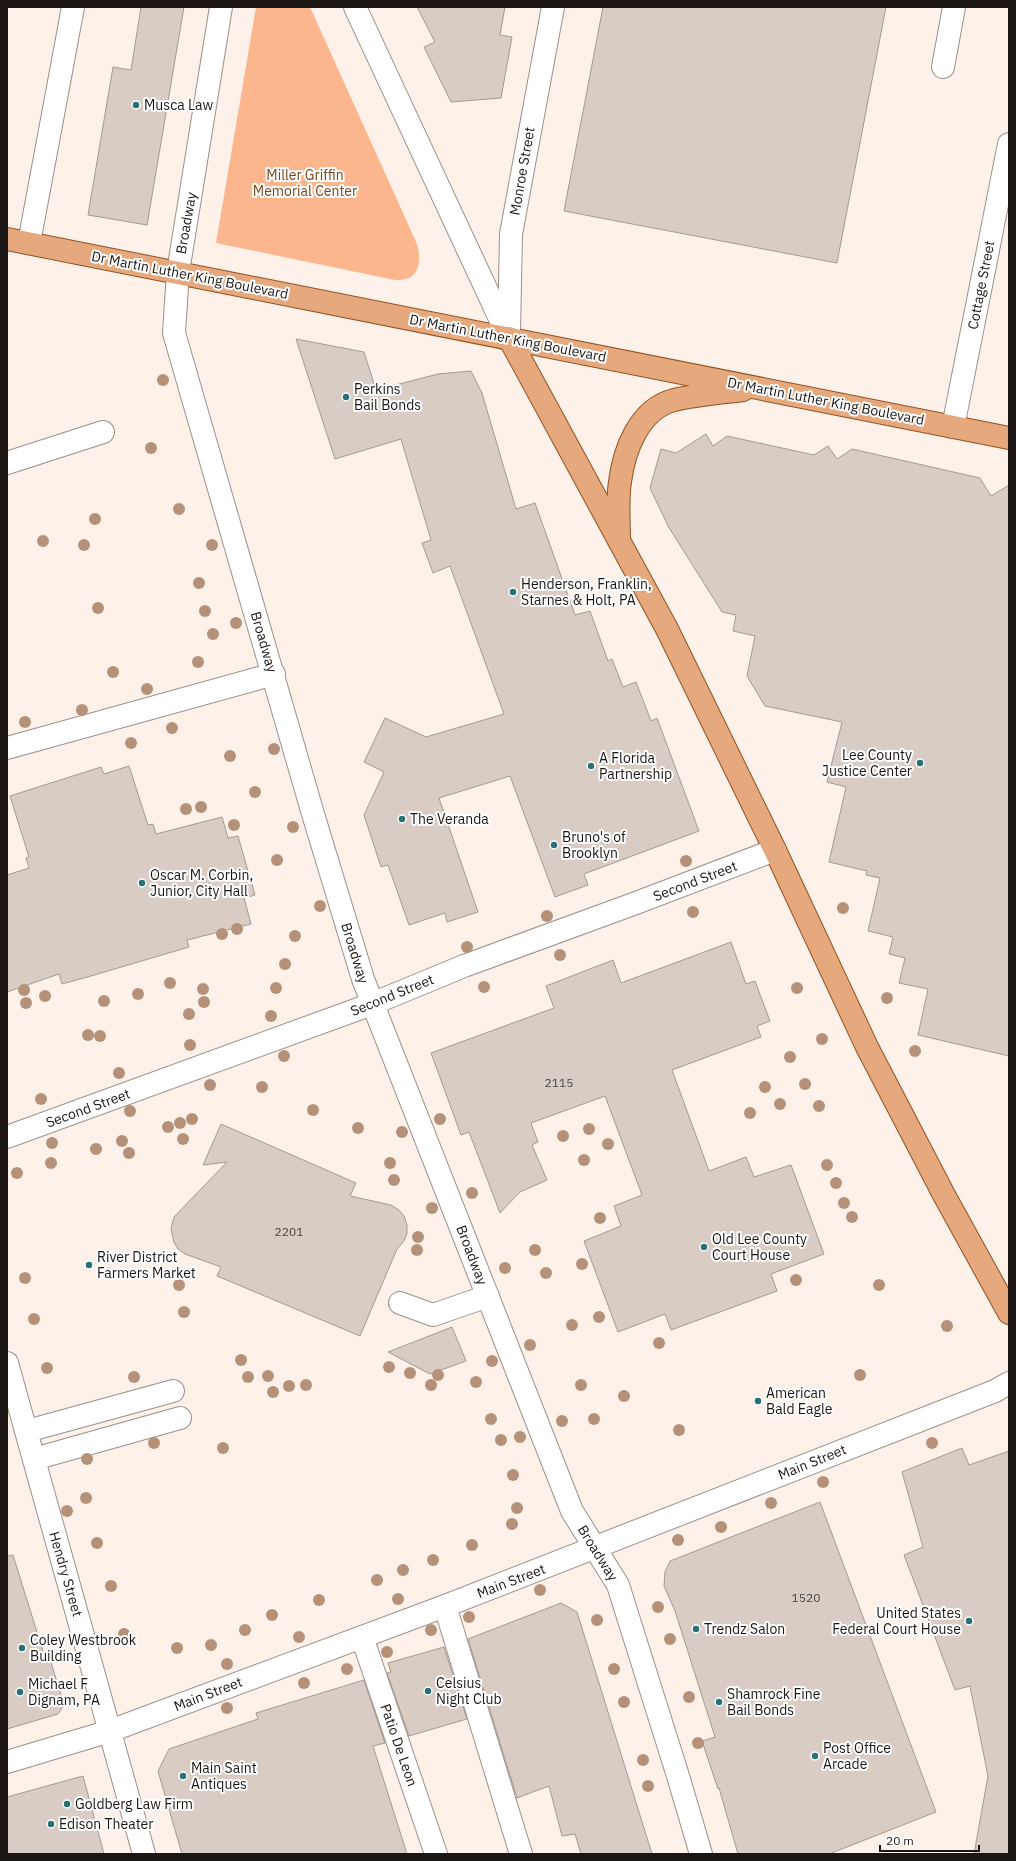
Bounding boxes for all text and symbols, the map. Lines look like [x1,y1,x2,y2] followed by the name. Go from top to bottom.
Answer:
[144,96,213,114] place label: Musca Law
[131,100,141,110] marker: Musca Law
[505,125,539,217] street label: Monroe Street
[253,166,357,200] park label: Miller Griffin Memorial Center
[172,191,200,255] street label: Broadway
[964,239,998,331] street label: Cottage Street
[90,247,290,303] street label: Dr Martin Luther King Boulevard
[408,310,608,366] street label: Dr Martin Luther King Boulevard
[726,373,926,429] street label: Dr Martin Luther King Boulevard
[354,380,421,414] place label: Perkins Bail Bonds
[341,392,351,402] marker: Perkins Bail Bonds
[521,575,652,609] place label: Henderson, Franklin, Starnes & Holt, PA
[508,587,518,597] marker: Henderson, Franklin, Starnes & Holt, PA
[247,609,281,675] street label: Broadway
[822,746,912,780] place label: Lee County Justice Center
[599,749,672,783] place label: A Florida Partnership
[915,758,925,768] marker: Lee County Justice Center
[586,761,596,771] marker: A Florida Partnership
[410,810,489,828] place label: The Veranda
[397,814,407,824] marker: The Veranda
[562,828,626,862] place label: Bruno's of Brooklyn
[549,840,559,850] marker: Bruno's of Brooklyn
[651,857,740,905] street label: Second Street
[150,866,253,900] place label: Oscar M. Corbin, Junior, City Hall
[137,878,147,888] marker: Oscar M. Corbin, Junior, City Hall
[337,920,373,986] street label: Broadway
[348,970,436,1020] street label: Second Street
[545,1075,573,1090] house number: 2115
[43,1084,133,1132] street label: Second Street
[452,1223,492,1287] street label: Broadway
[275,1224,303,1239] house number: 2201
[712,1230,807,1264] place label: Old Lee County Court House
[699,1242,709,1252] marker: Old Lee County Court House
[97,1248,196,1282] place label: River District Farmers Market
[84,1260,94,1270] marker: River District Farmers Market
[766,1384,833,1418] place label: American Bald Eagle
[753,1396,763,1406] marker: American Bald Eagle
[775,1440,849,1484] street label: Main Street
[574,1522,622,1584] street label: Broadway
[45,1529,87,1619] street label: Hendry Street
[474,1560,548,1602] street label: Main Street
[792,1590,820,1605] house number: 1520
[832,1604,961,1638] place label: United States Federal Court House
[964,1616,974,1626] marker: United States Federal Court House
[704,1620,785,1638] place label: Trendz Salon
[691,1624,701,1634] marker: Trendz Salon
[30,1631,137,1665] place label: Coley Westbrook Building
[17,1643,27,1653] marker: Coley Westbrook Building
[171,1673,245,1715] street label: Main Street
[436,1674,502,1708] place label: Celsius Night Club
[28,1675,100,1709] place label: Michael F Dignam, PA
[727,1685,821,1719] place label: Shamrock Fine Bail Bonds
[423,1686,433,1696] marker: Celsius Night Club
[15,1687,25,1697] marker: Michael F Dignam, PA
[714,1697,724,1707] marker: Shamrock Fine Bail Bonds
[376,1701,422,1789] street label: Patio De Leon
[823,1739,891,1773] place label: Post Office Arcade
[810,1751,820,1761] marker: Post Office Arcade
[191,1759,257,1793] place label: Main Saint Antiques
[178,1771,188,1781] marker: Main Saint Antiques
[75,1795,193,1813] place label: Goldberg Law Firm
[62,1799,72,1809] marker: Goldberg Law Firm
[59,1815,153,1833] place label: Edison Theater
[46,1819,56,1829] marker: Edison Theater
[880,1827,979,1853] scale bar
[886,1833,914,1848] text: 20 m

